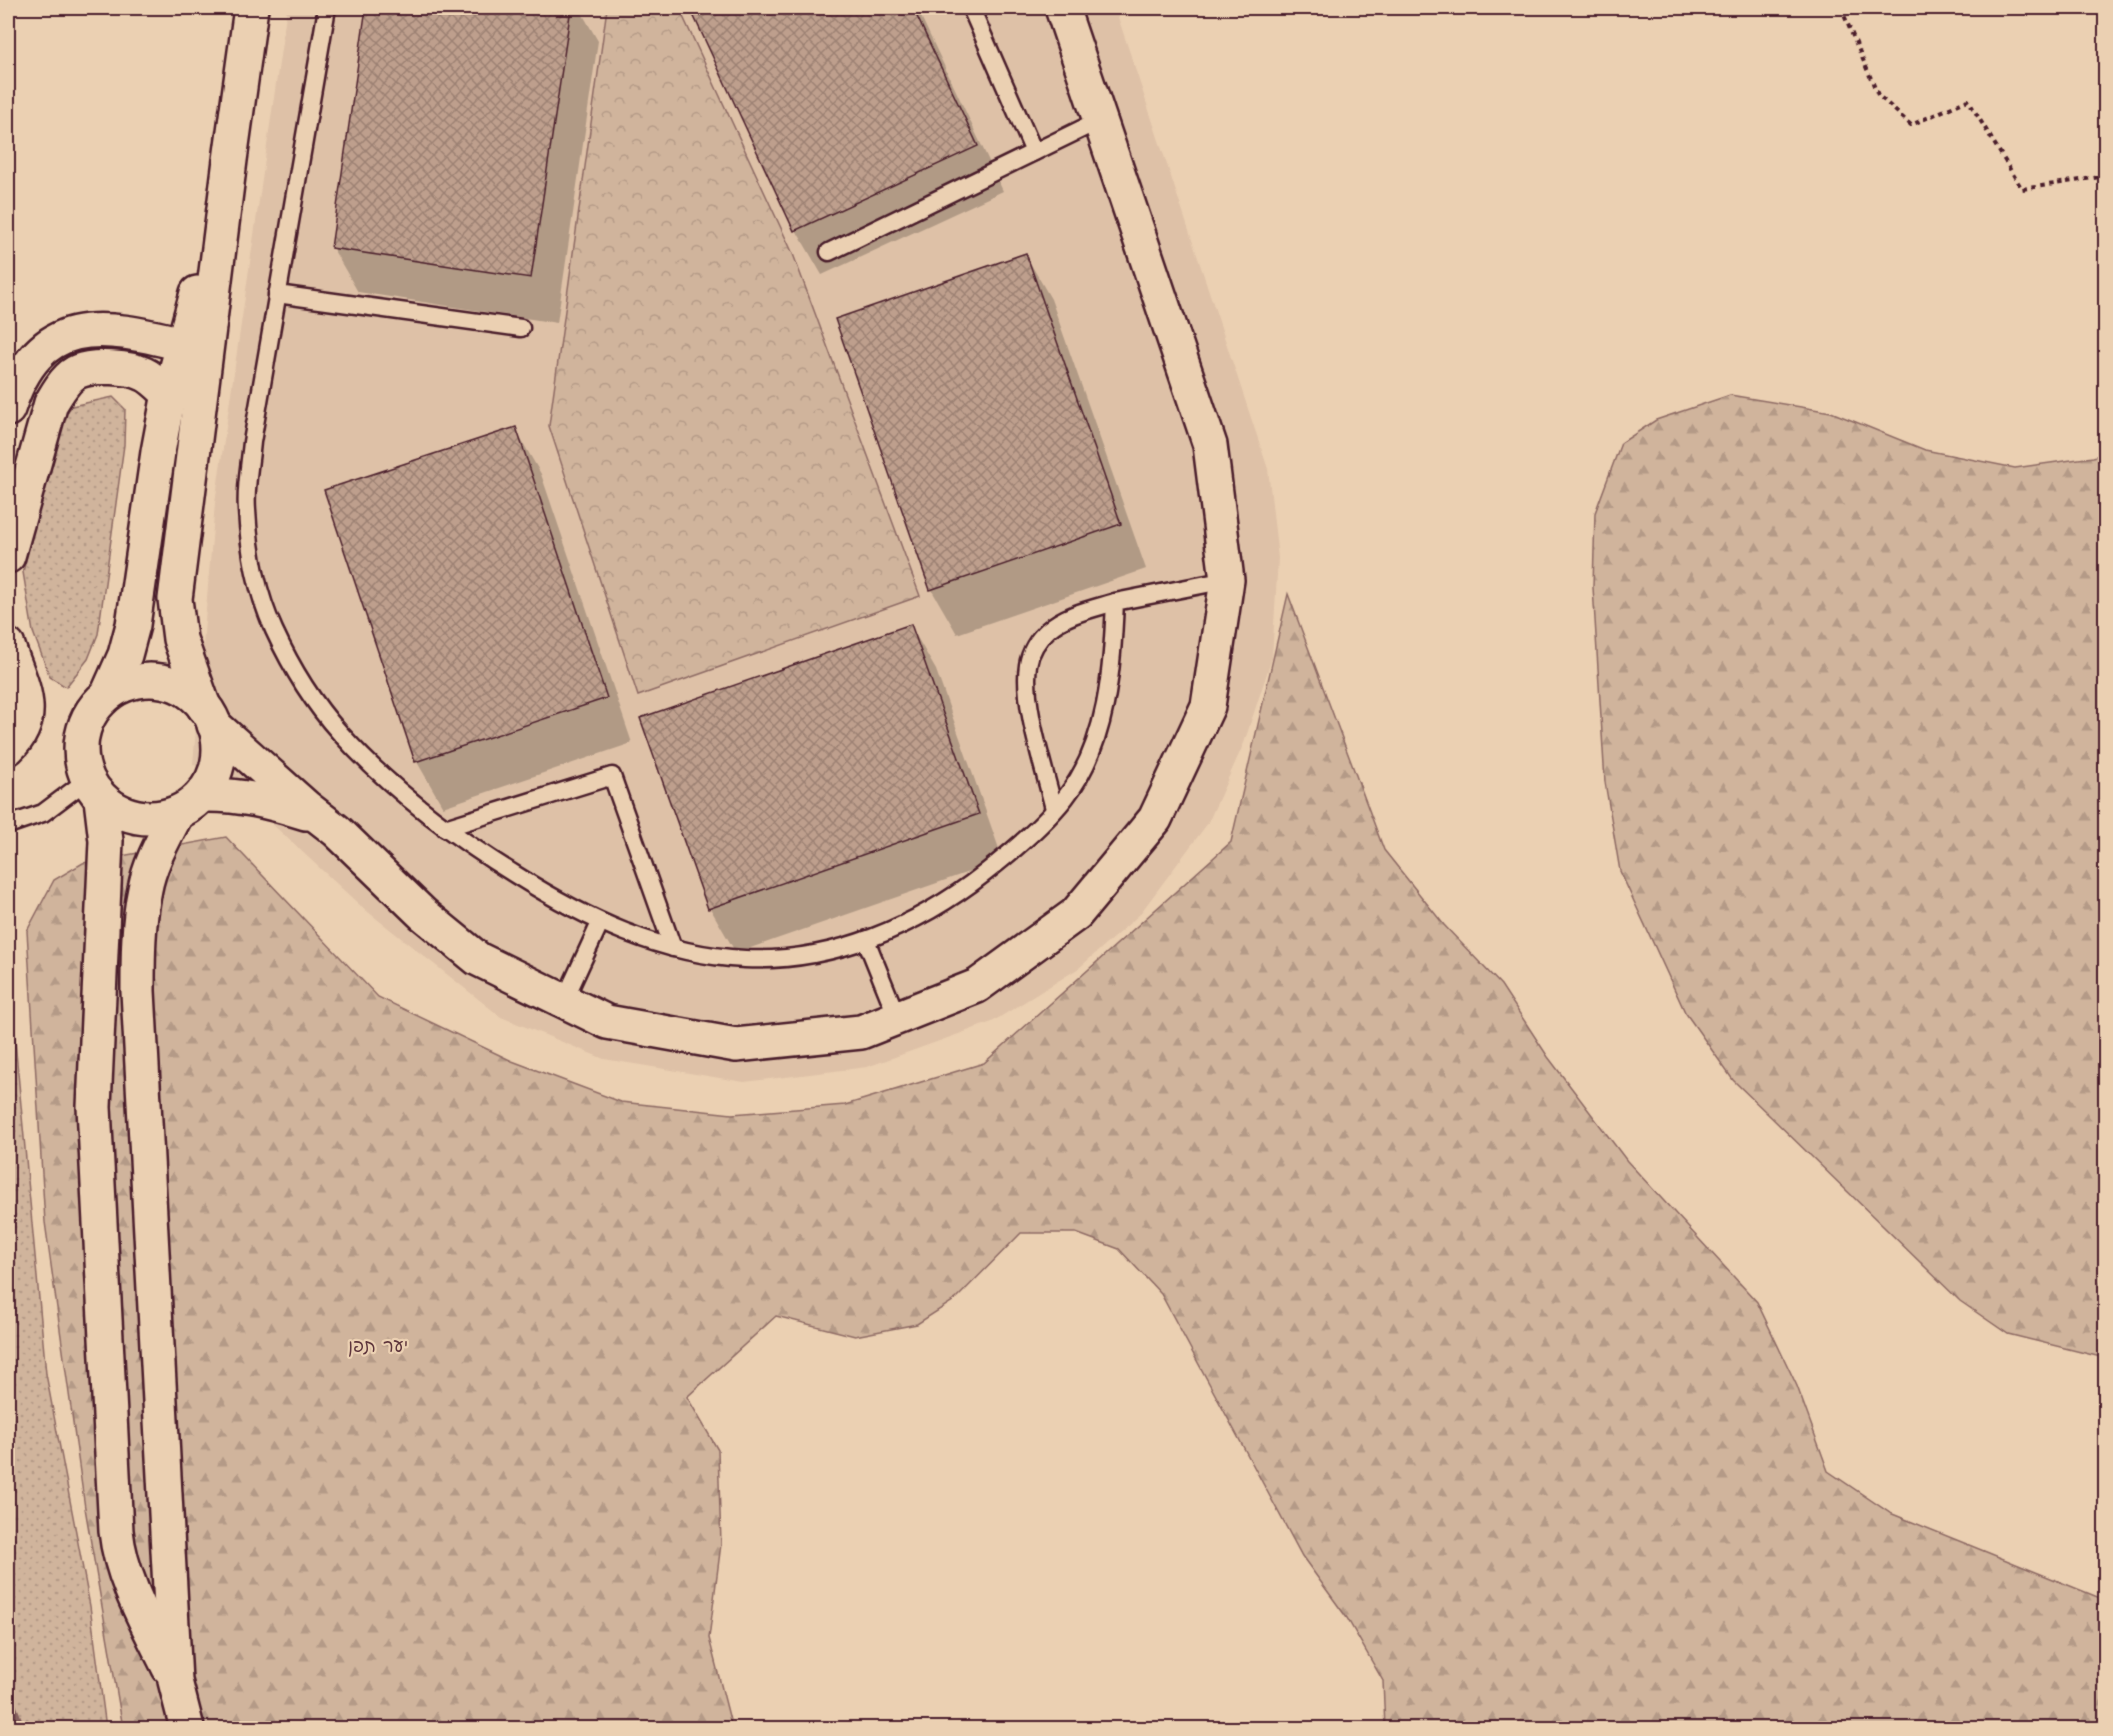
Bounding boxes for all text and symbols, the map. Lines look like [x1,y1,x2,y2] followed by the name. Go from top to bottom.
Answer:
[348,1334,408,1359] park label: יער תפן

